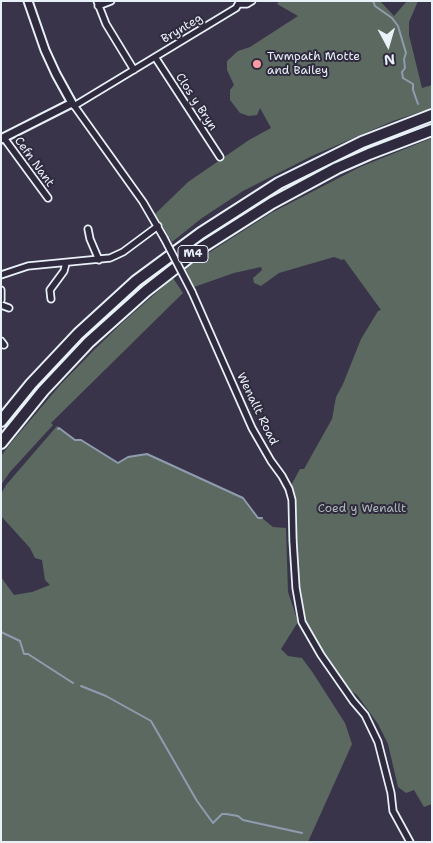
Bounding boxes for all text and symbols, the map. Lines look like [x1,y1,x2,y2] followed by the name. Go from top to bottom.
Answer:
[159,11,205,47] street label: Brynteg
[363,20,413,70] north arrow
[267,50,360,78] place label: Twmpath Motte and Bailey
[383,50,396,69] text: N
[251,58,263,70] marker: Twmpath Motte and Bailey
[172,71,220,133] street label: Clos y Bryn
[11,134,57,190] street label: Cefn Nant
[178,245,208,262] road number: M4
[233,370,281,448] street label: Wenallt Road
[318,502,406,516] park label: Coed y Wenallt

